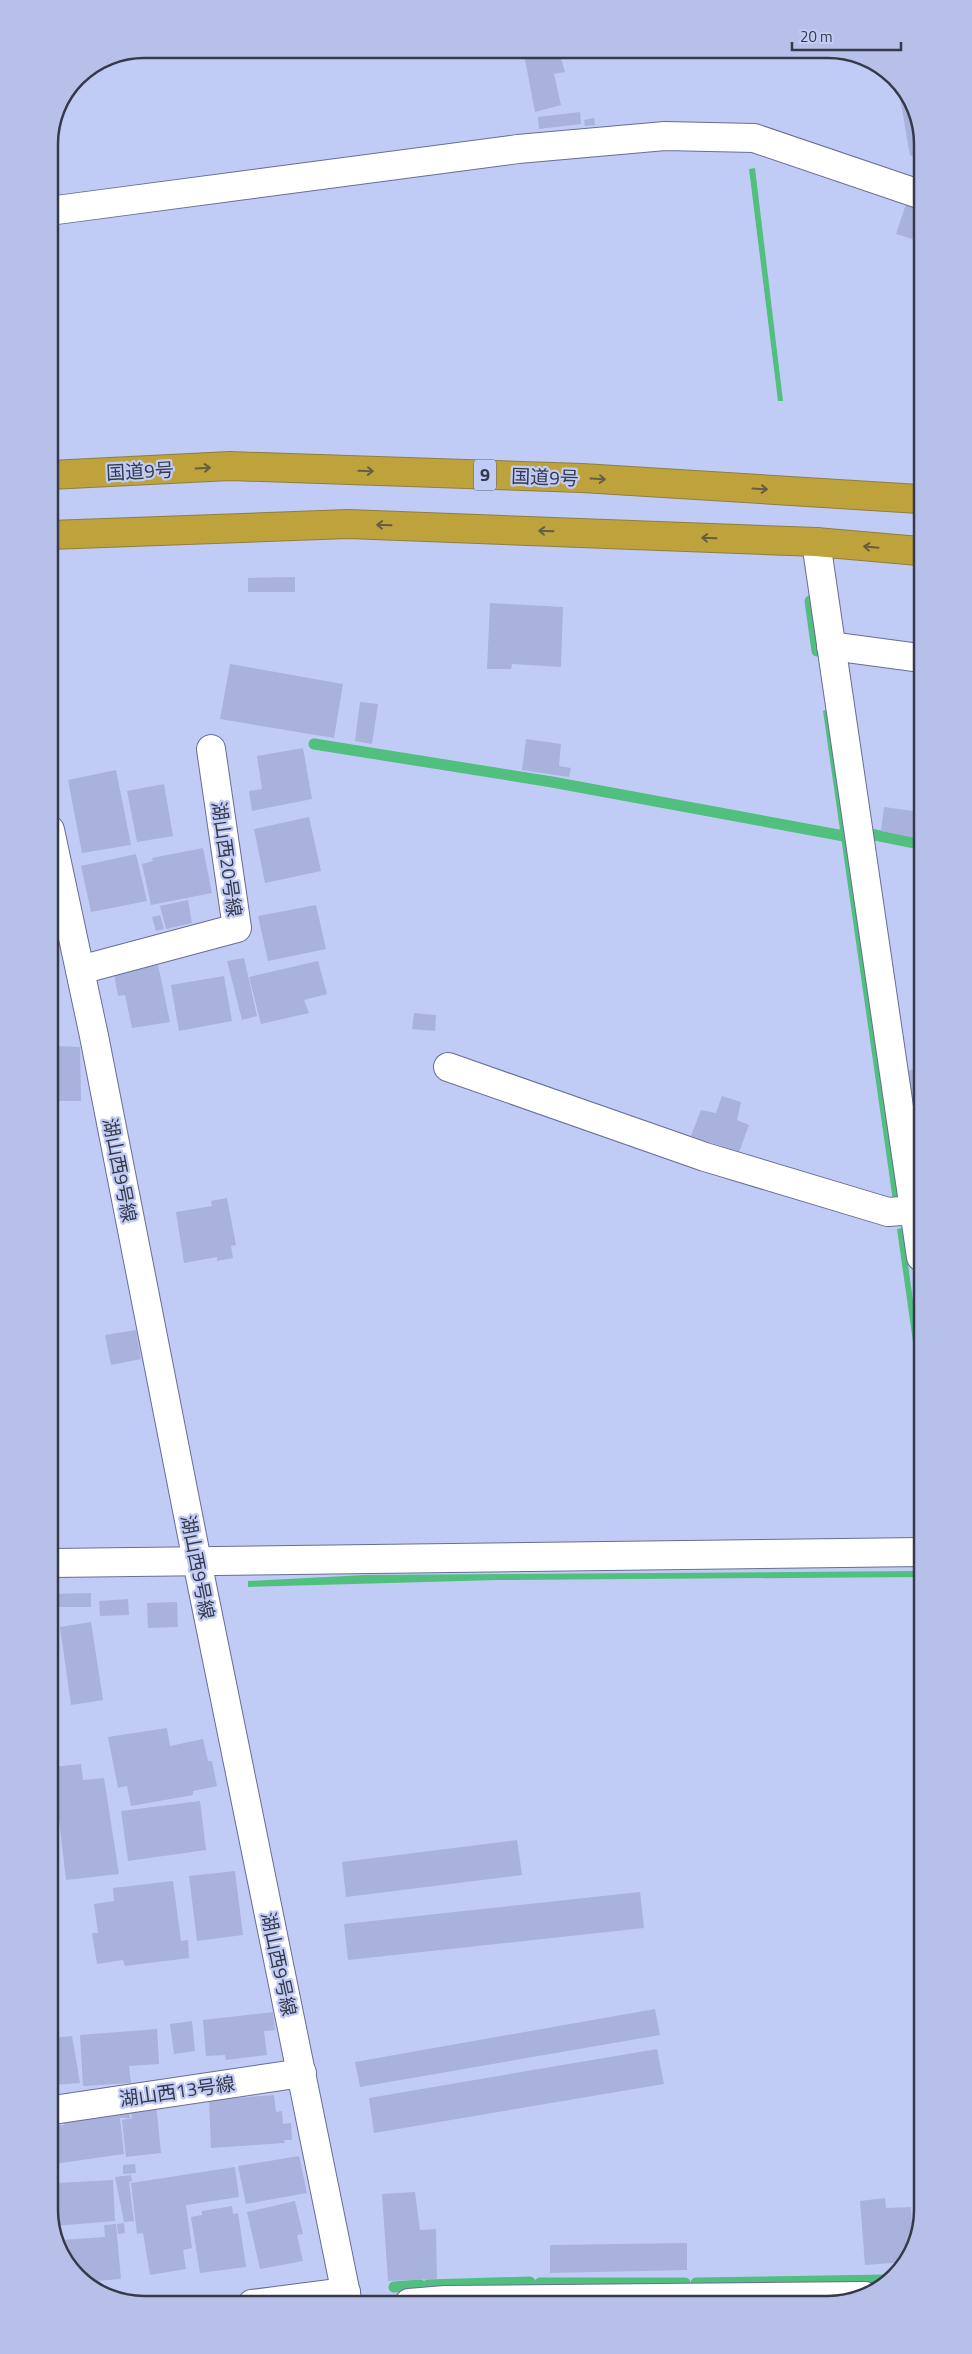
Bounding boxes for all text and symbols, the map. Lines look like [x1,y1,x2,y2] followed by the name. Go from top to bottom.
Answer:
[792,20,901,52] scale bar
[800,25,833,48] text: 20 m
[105,454,175,487] street label: 国道9号
[474,460,496,490] road number: 9
[511,461,579,492] street label: 国道9号
[195,463,211,472] one-way arrow
[357,466,373,476] one-way arrow
[590,475,606,484] one-way arrow
[752,485,768,494] one-way arrow
[376,521,392,530] one-way arrow
[538,527,554,536] one-way arrow
[701,533,717,542] one-way arrow
[863,542,879,552] one-way arrow
[205,799,250,919] street label: 湖山西20号線
[96,1115,145,1225] street label: 湖山西9号線
[174,1512,223,1622] street label: 湖山西9号線
[254,1909,305,2019] street label: 湖山西9号線
[117,2068,237,2113] street label: 湖山西13号線

